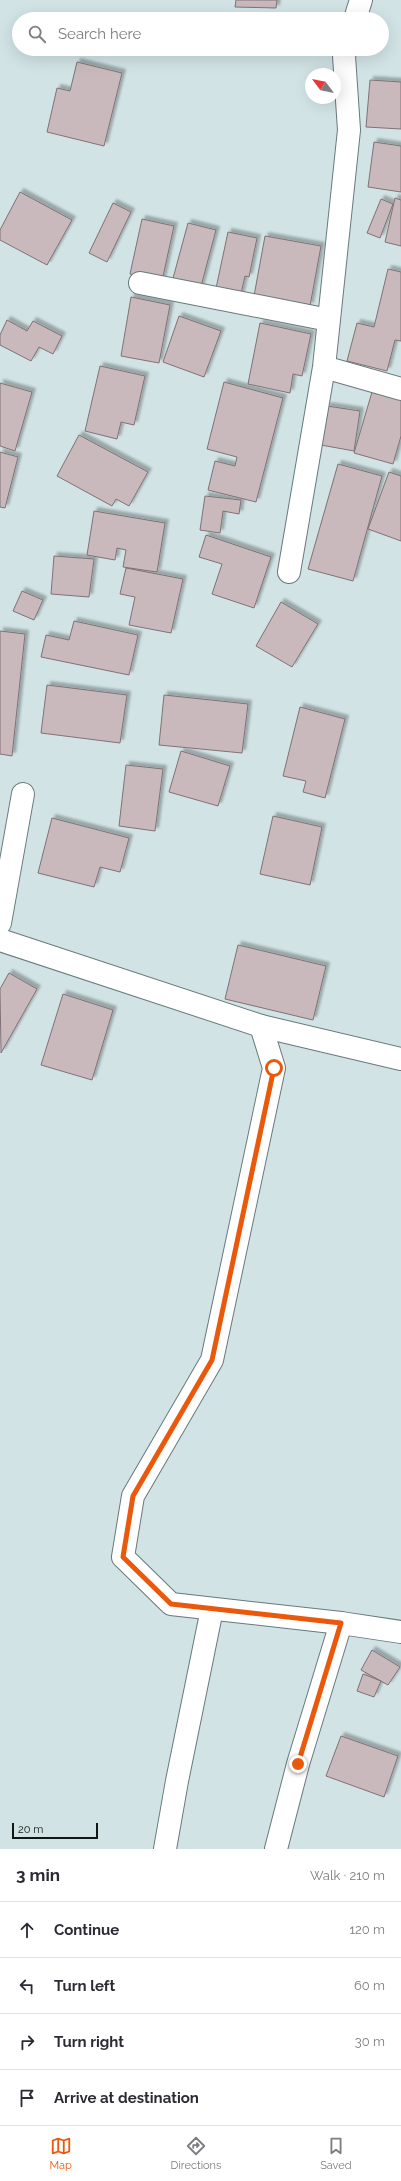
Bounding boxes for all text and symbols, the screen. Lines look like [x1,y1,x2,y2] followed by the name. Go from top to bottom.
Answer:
[12,12,389,56] search box
[26,23,48,45] icon: search
[58,25,141,43] text: Search here
[305,68,341,104] north arrow
[265,1059,283,1077] route start
[289,1755,307,1773] route end
[12,1821,98,1840] scale bar
[18,1823,43,1836] text: 20 m
[16,1865,60,1885] text: 3 min
[310,1868,385,1883] text: Walk · 210 m
[16,1919,38,1941] icon: ahead
[54,1921,119,1939] text: Continue
[349,1922,385,1937] text: 120 m
[16,1975,38,1997] icon: left
[54,1977,115,1995] text: Turn left
[354,1978,385,1993] text: 60 m
[16,2031,38,2053] icon: right
[54,2033,124,2051] text: Turn right
[355,2034,385,2049] text: 30 m
[16,2087,38,2109] icon: arrive
[54,2089,199,2107] text: Arrive at destination
[49,2135,72,2172] tab: Map
[171,2135,221,2172] tab: Directions
[320,2135,352,2172] tab: Saved

